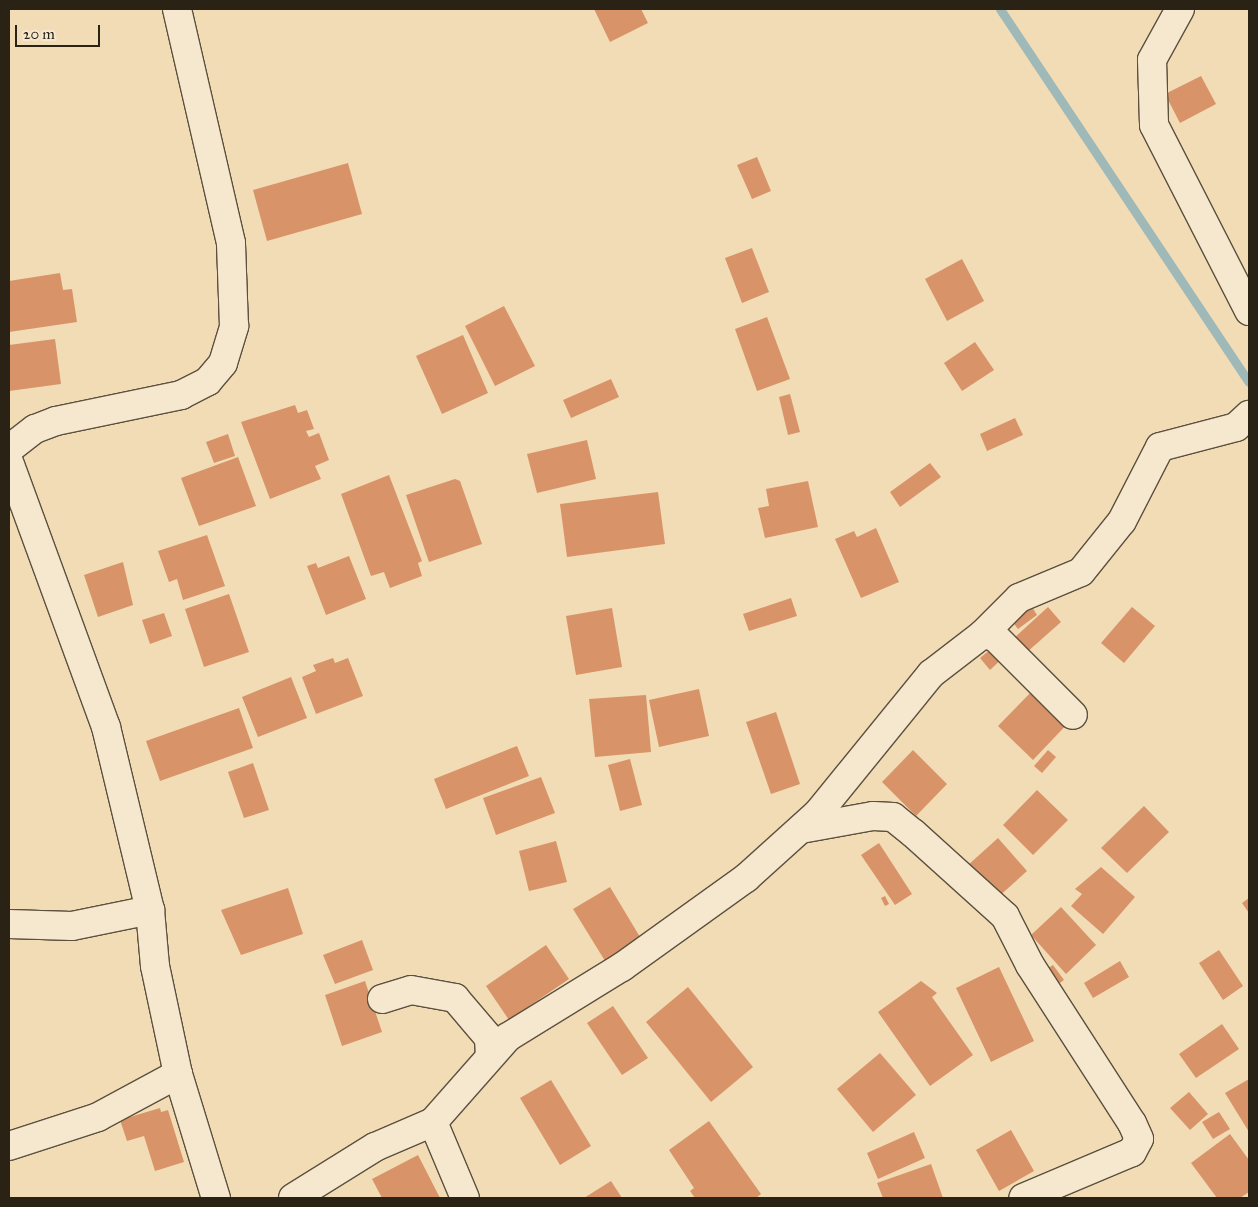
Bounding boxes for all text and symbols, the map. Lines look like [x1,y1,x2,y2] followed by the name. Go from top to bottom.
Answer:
[18,15,102,47] scale bar
[23,25,55,43] text: 20 m

